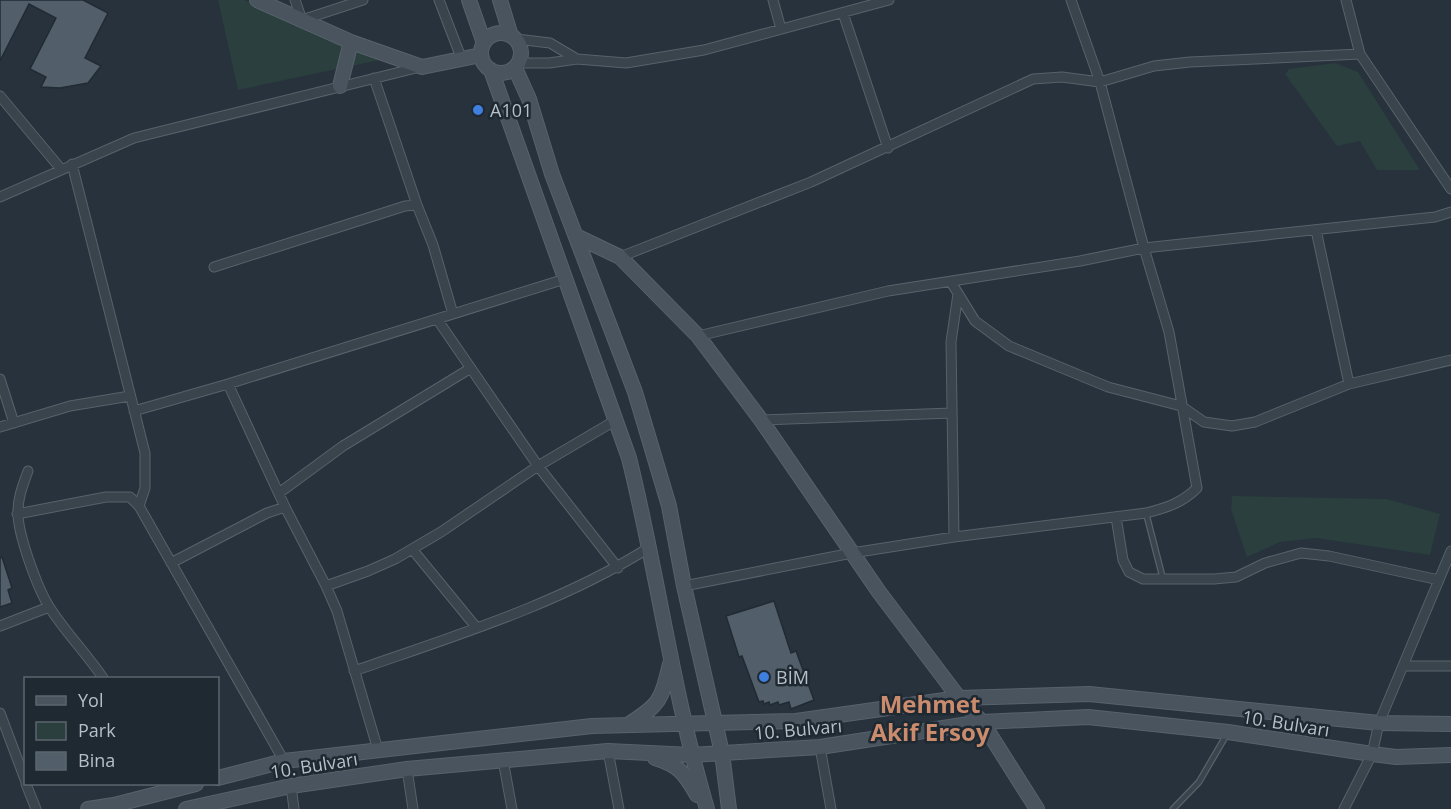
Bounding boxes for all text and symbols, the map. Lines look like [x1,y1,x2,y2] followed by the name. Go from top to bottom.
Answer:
[490,98,532,122] place label: A101
[471,103,485,117] marker: A101
[776,665,809,689] place label: BİM
[757,670,771,684] marker: BİM
[24,677,219,785] legend
[870,687,990,748] district label: Mehmet Akif Ersoy
[78,688,103,712] text: Yol
[1241,704,1331,742] street label: 10. Bulvarı
[753,713,843,745] street label: 10. Bulvarı
[78,718,116,742] text: Park
[269,746,359,784] street label: 10. Bulvarı
[78,748,115,772] text: Bina

